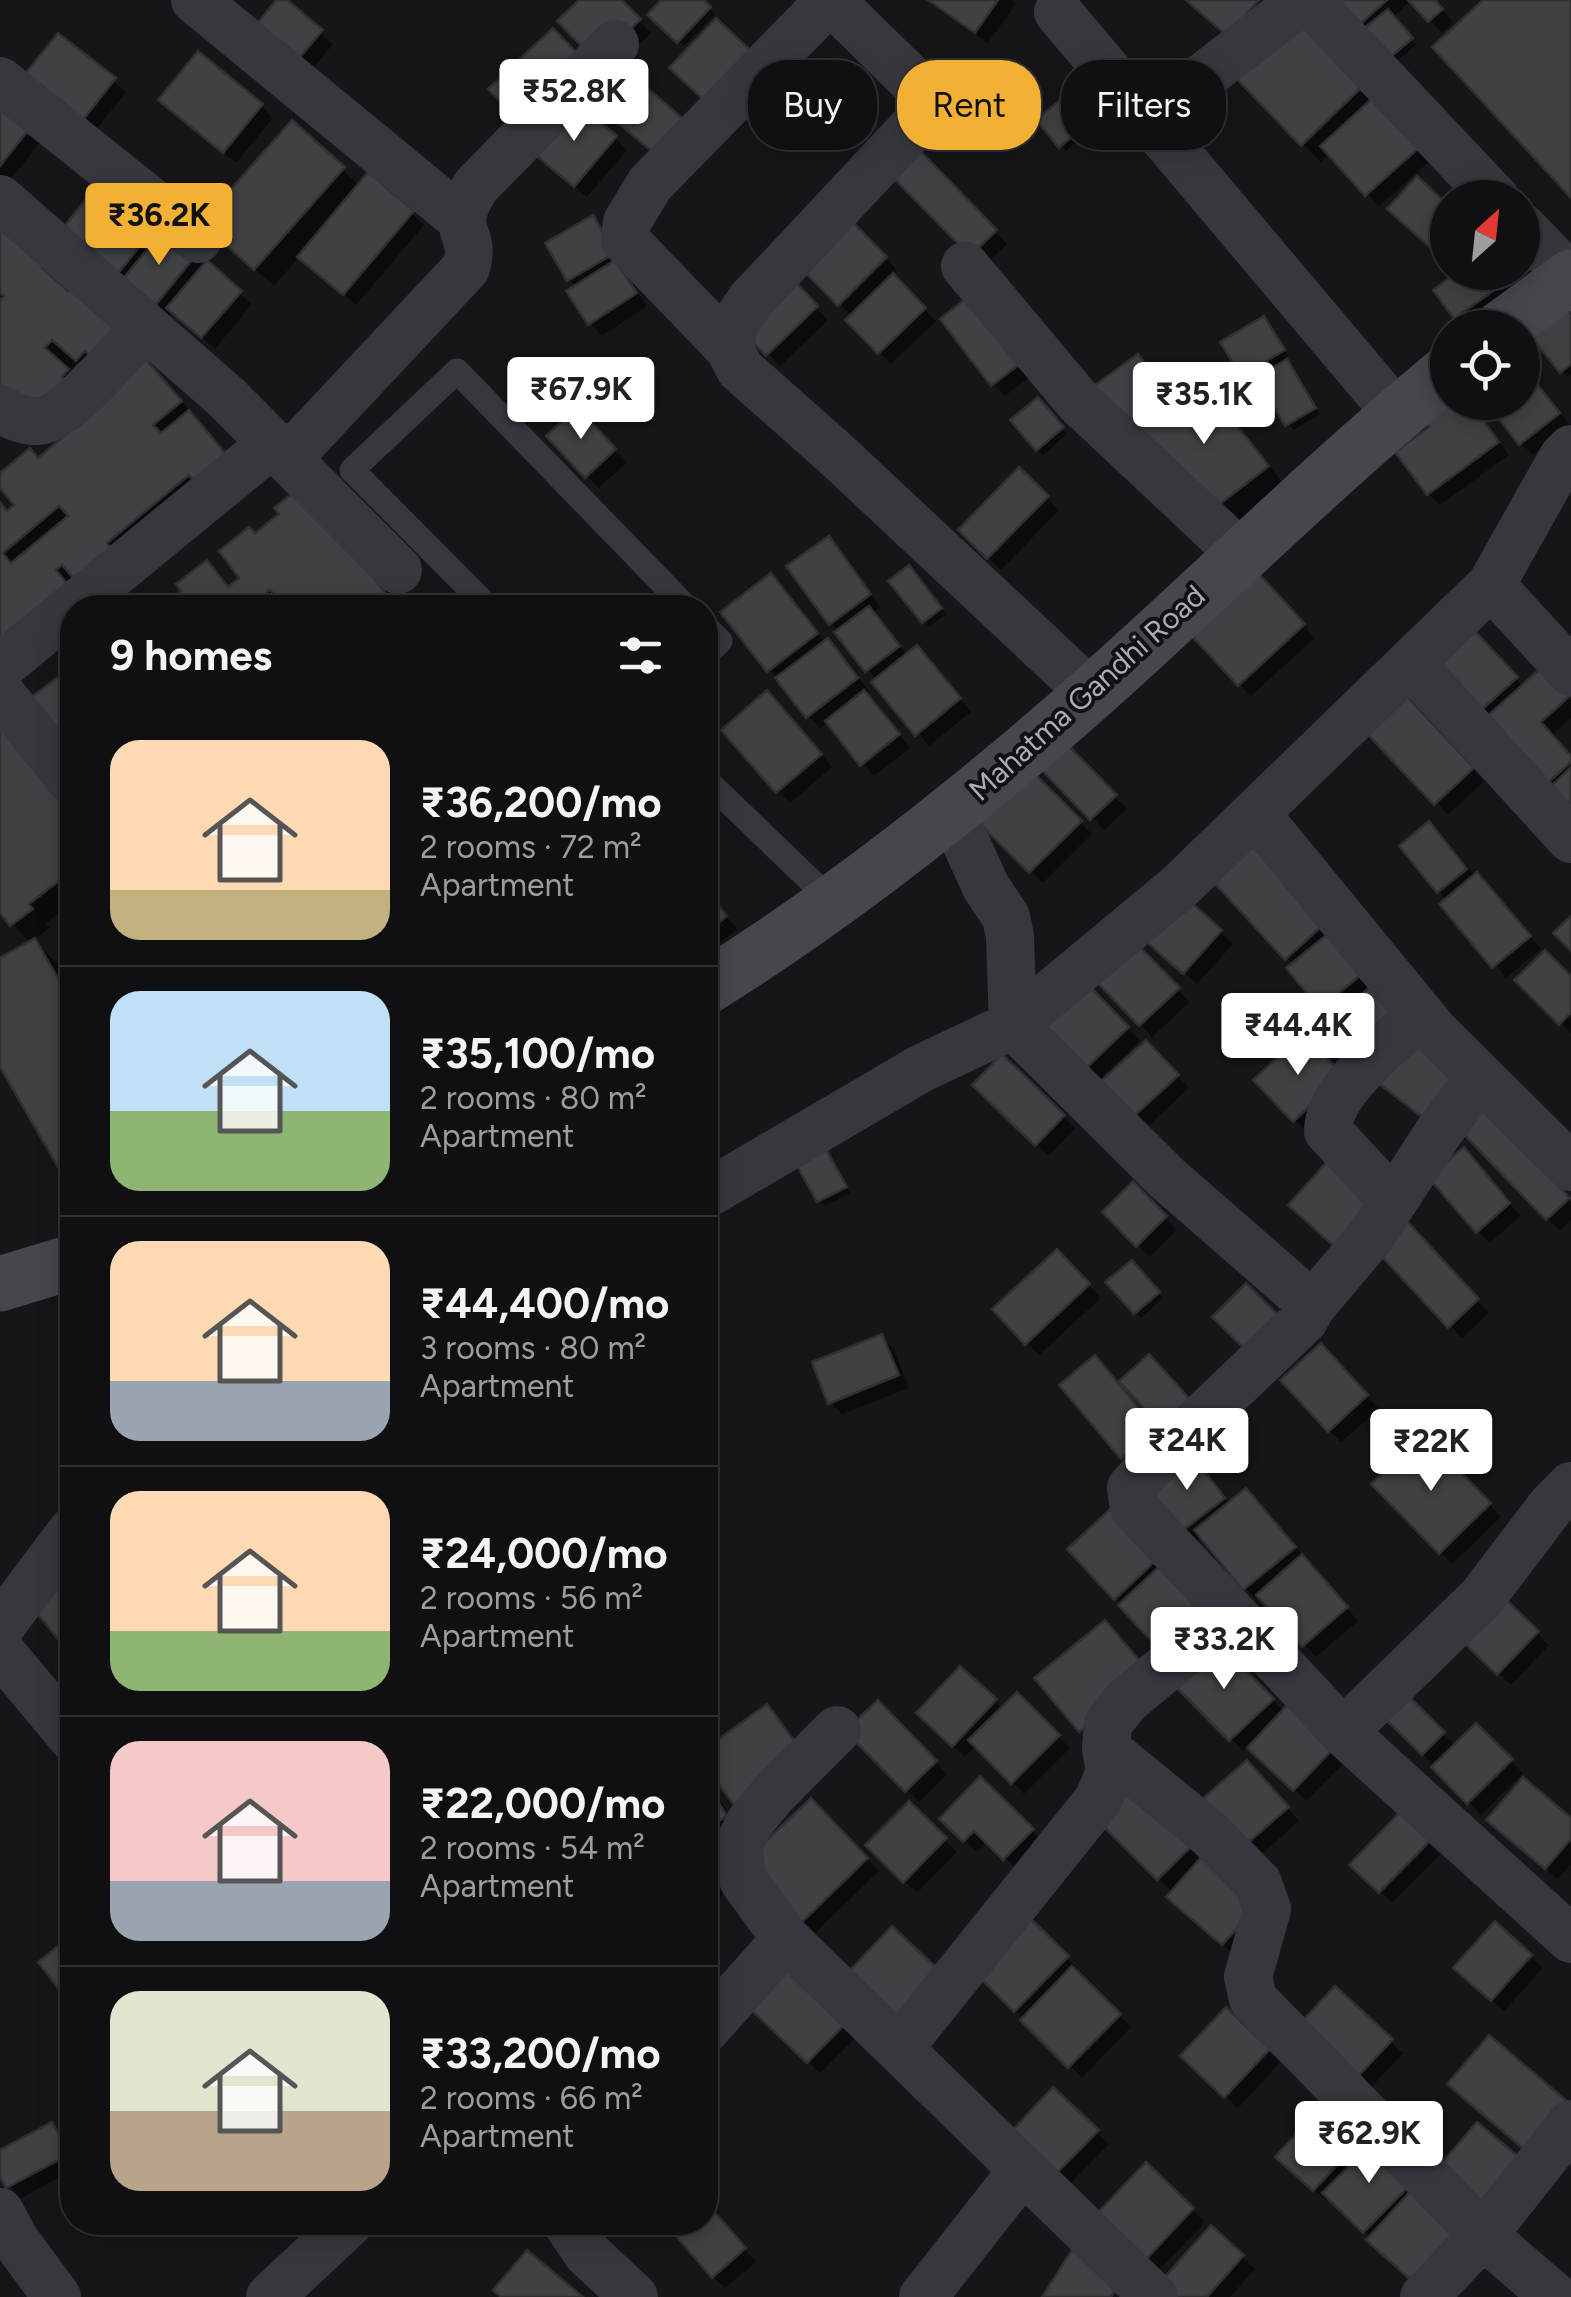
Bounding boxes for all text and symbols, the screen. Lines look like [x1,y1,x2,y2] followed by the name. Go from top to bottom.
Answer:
[493,59,655,144] pin: ₹52.8K
[748,60,877,150] chip: Buy
[897,60,1041,150] chip: Rent
[1061,60,1226,150] chip: Filters
[521,72,627,110] text: ₹52.8K
[1430,180,1540,290] north arrow
[1430,180,1540,420] map controls
[78,183,240,268] pin: ₹36.2K
[107,196,211,234] text: ₹36.2K
[1430,310,1540,420] button: locate
[500,357,662,442] pin: ₹67.9K
[1123,362,1285,447] pin: ₹35.1K
[529,370,633,408] text: ₹67.9K
[1155,375,1253,413] text: ₹35.1K
[961,577,1212,808] street label: Mahatma Gandhi Road
[613,628,668,683] icon: filters
[110,630,272,681] text: 9 homes
[420,777,662,828] text: ₹36,200/mo
[190,780,310,900] icon: home
[420,828,642,866] text: 2 rooms · 72 m²
[420,866,574,904] text: Apartment
[1217,993,1379,1078] pin: ₹44.4K
[1243,1006,1353,1044] text: ₹44.4K
[420,1028,655,1079] text: ₹35,100/mo
[190,1031,310,1151] icon: home
[420,1079,647,1117] text: 2 rooms · 80 m²
[420,1117,574,1155] text: Apartment
[420,1278,669,1329] text: ₹44,400/mo
[190,1281,310,1401] icon: home
[420,1329,646,1367] text: 3 rooms · 80 m²
[420,1367,574,1405] text: Apartment
[1128,1408,1246,1493] pin: ₹24K
[1372,1409,1490,1494] pin: ₹22K
[1147,1421,1227,1459] text: ₹24K
[1392,1422,1470,1460] text: ₹22K
[420,1528,668,1579] text: ₹24,000/mo
[190,1531,310,1651] icon: home
[420,1579,643,1617] text: 2 rooms · 56 m²
[1143,1607,1305,1692] pin: ₹33.2K
[420,1617,574,1655] text: Apartment
[1173,1620,1275,1658] text: ₹33.2K
[420,1778,665,1829] text: ₹22,000/mo
[190,1781,310,1901] icon: home
[420,1829,645,1867] text: 2 rooms · 54 m²
[420,1867,574,1905] text: Apartment
[420,2028,661,2079] text: ₹33,200/mo
[190,2031,310,2151] icon: home
[420,2079,643,2117] text: 2 rooms · 66 m²
[1288,2101,1450,2186] pin: ₹62.9K
[1317,2114,1421,2152] text: ₹62.9K
[420,2117,574,2155] text: Apartment

